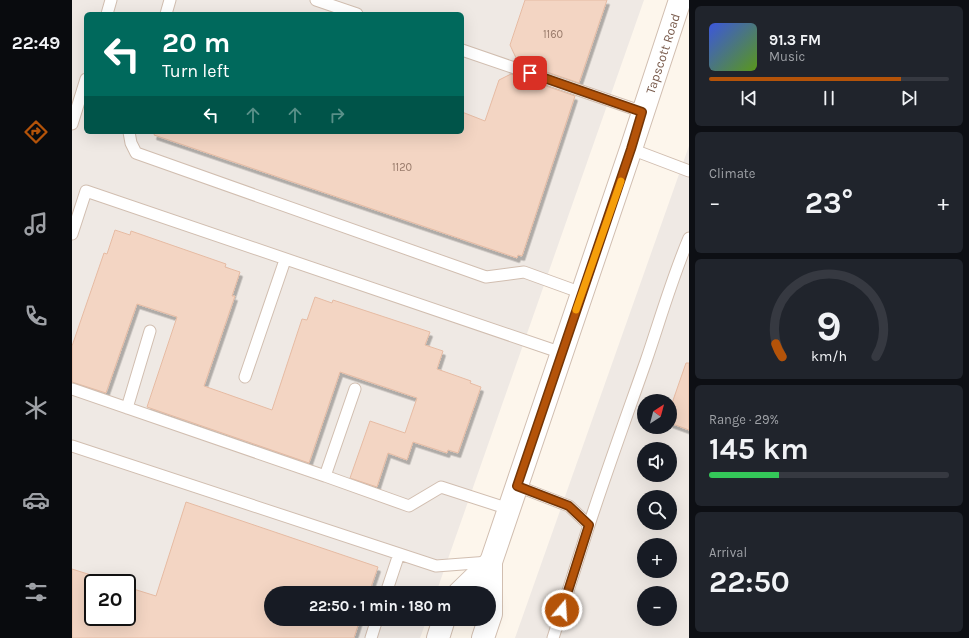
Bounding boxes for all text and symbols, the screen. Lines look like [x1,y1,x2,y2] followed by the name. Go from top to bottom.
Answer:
[642,11,683,96] street label: Tapscott Road
[162,26,230,59] text: 20 m
[96,28,148,80] icon: left
[543,28,563,41] house number: 1160
[769,31,821,49] text: 91.3 FM
[12,32,60,54] text: 22:49
[769,49,805,64] text: Music
[513,56,547,90] pin
[162,60,230,82] text: Turn left
[519,62,541,84] icon: arrive
[738,87,760,109] icon: previous
[818,87,840,109] icon: pause
[898,87,920,109] icon: next
[200,104,222,126] icon: left
[242,104,264,126] icon: ahead
[284,104,306,126] icon: ahead
[326,104,348,126] icon: right
[22,118,50,146] icon: directions
[392,161,412,174] house number: 1120
[709,166,755,181] text: Climate
[805,185,853,221] text: 23°
[709,190,721,216] text: −
[937,190,949,216] text: +
[22,210,50,238] icon: music
[22,302,50,330] icon: phone
[816,302,842,350] text: 9
[811,348,847,365] text: km/h
[22,394,50,422] icon: climate
[637,394,677,434] north arrow
[637,394,677,626] map controls
[709,412,779,427] text: Range · 29%
[709,431,809,467] text: 145 km
[637,442,677,482] button: sound
[22,486,50,514] icon: car
[637,490,677,530] button: search
[637,538,677,578] button: +
[709,545,747,560] text: Arrival
[709,564,790,600] text: 22:50
[84,574,136,626] speed limit sign: 20
[22,578,50,606] icon: filters
[637,586,677,626] button: −
[541,589,583,631] position arrow
[309,597,451,615] text: 22:50 · 1 min · 180 m

